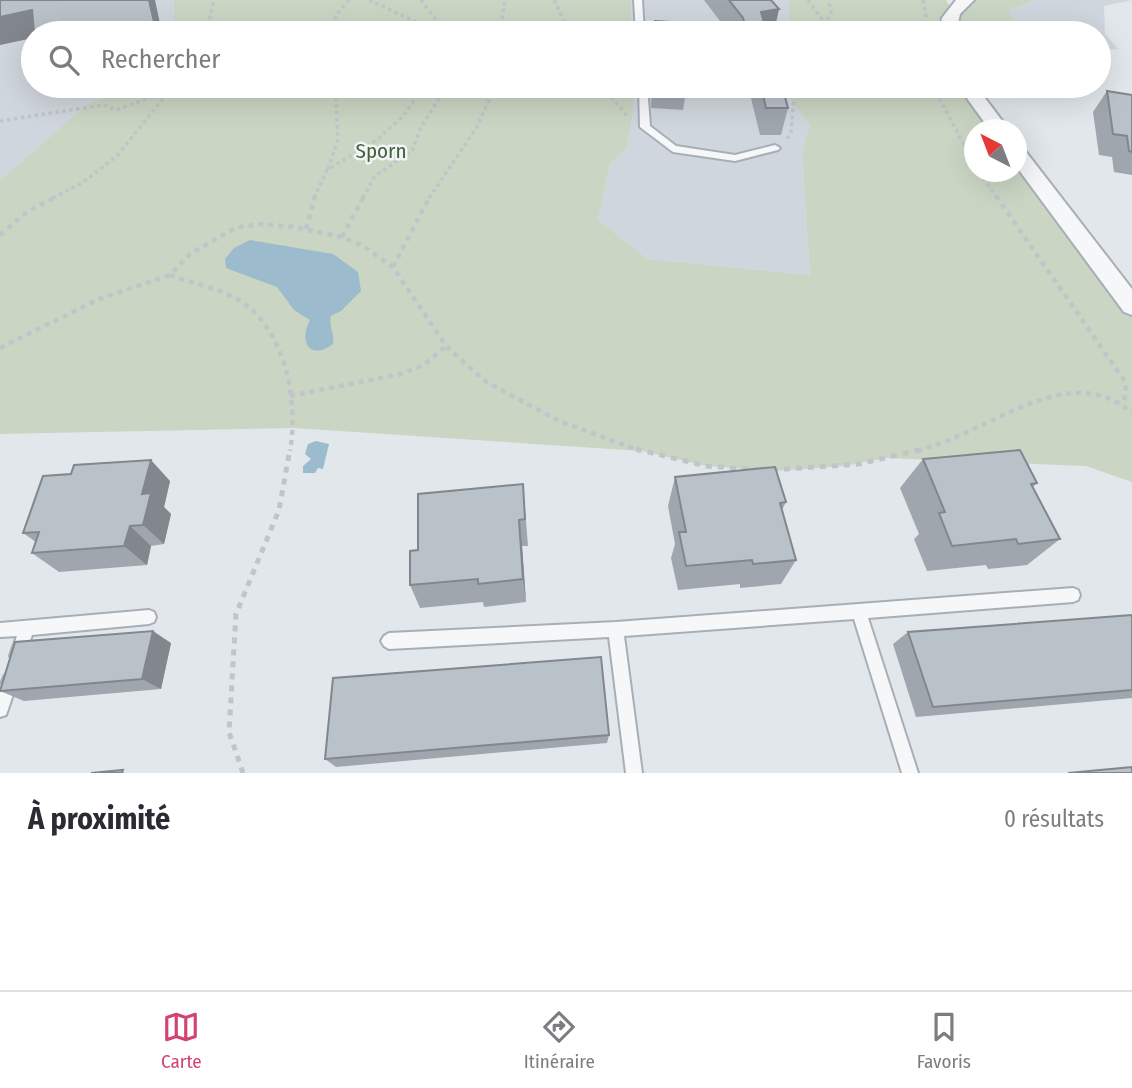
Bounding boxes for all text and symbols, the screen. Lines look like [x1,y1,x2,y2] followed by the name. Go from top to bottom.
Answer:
[21,21,1111,98] search box
[45,41,83,79] icon: search
[101,44,220,75] text: Rechercher
[964,119,1027,182] north arrow
[355,138,407,164] park label: Sporn
[28,801,170,837] text: À proximité
[1004,805,1104,833] text: 0 résultats
[161,1008,202,1073] tab: Carte
[524,1008,595,1073] tab: Itinéraire
[917,1008,971,1073] tab: Favoris

